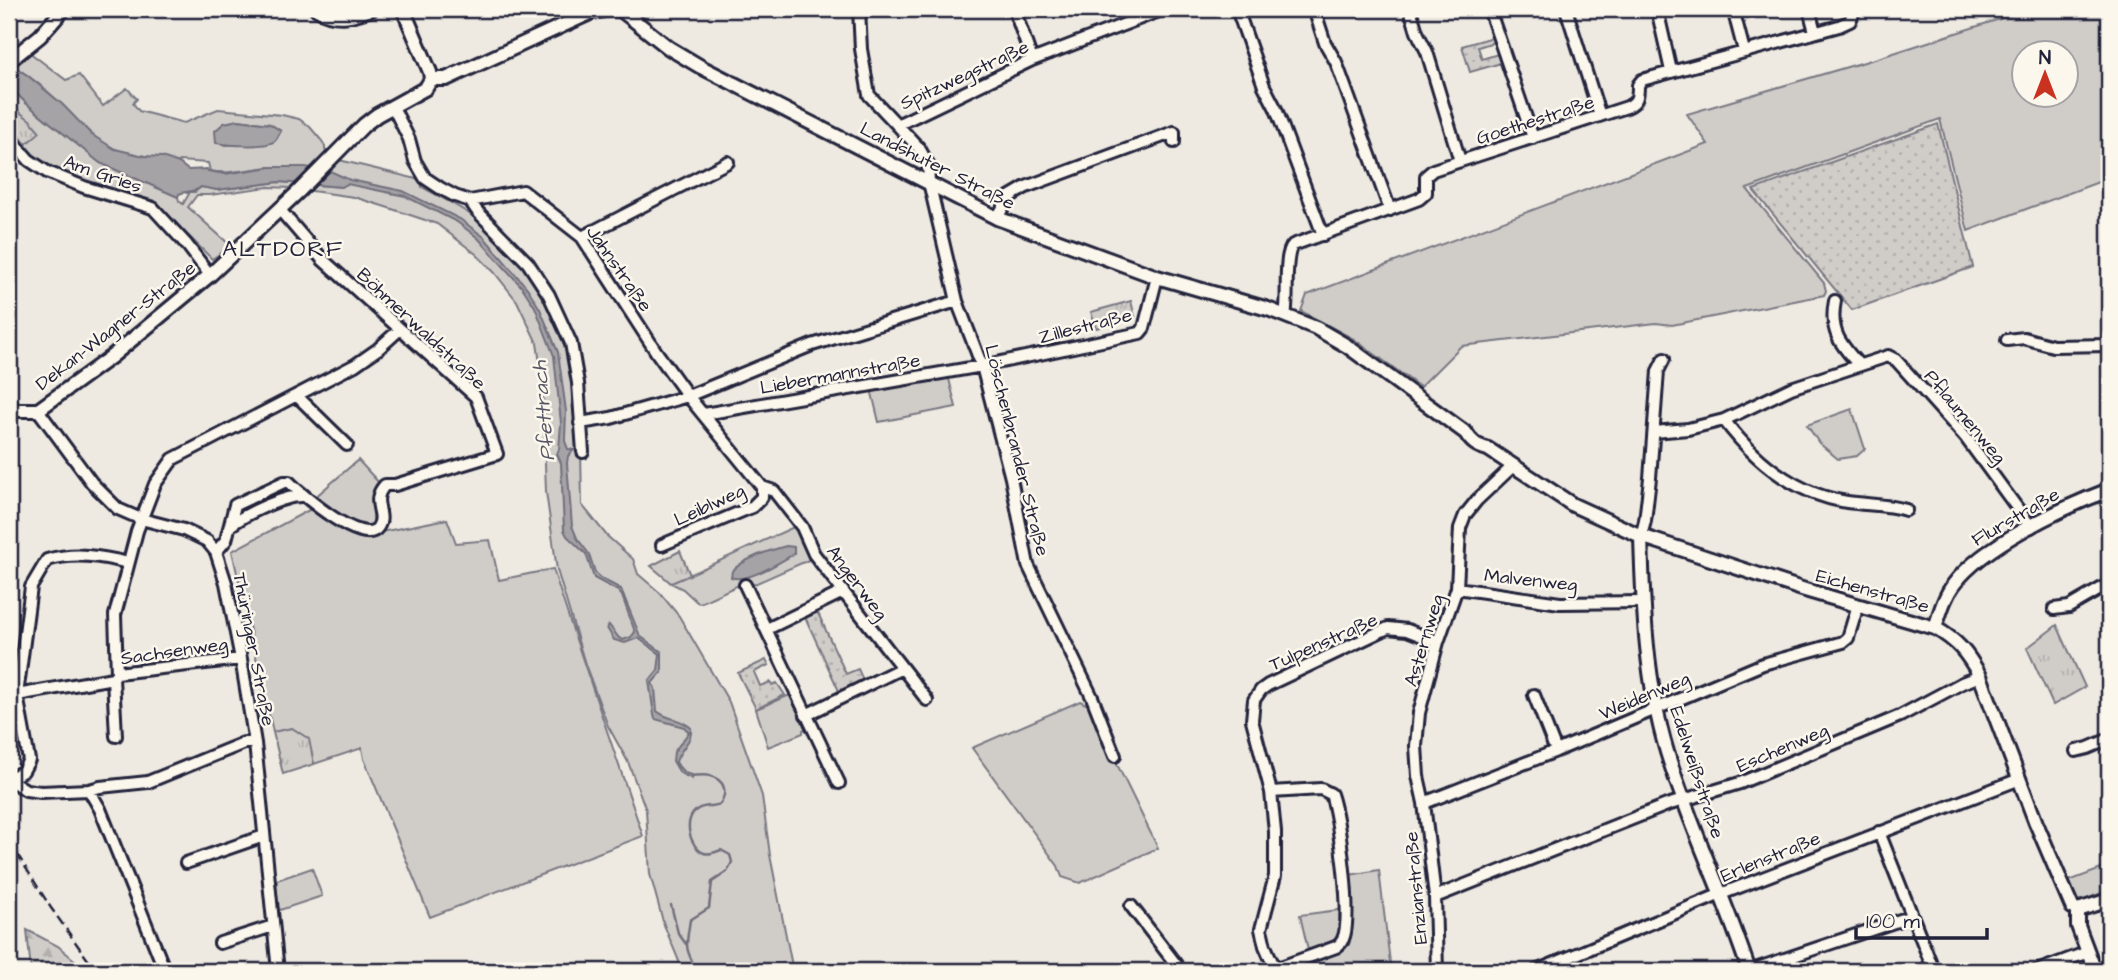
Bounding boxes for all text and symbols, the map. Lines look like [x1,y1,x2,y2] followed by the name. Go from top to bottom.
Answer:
[896,34,1034,118] street label: Spitzwegstraße
[2010,38,2080,108] north arrow
[2039,45,2051,72] text: N
[1473,89,1598,152] street label: Goethestraße
[855,116,1019,217] street label: Landshuter Straße
[60,148,145,200] street label: Am Gries
[579,220,658,317] street label: Jahnstraße
[222,233,344,265] district label: ALTDORF
[30,255,202,398] street label: Dekan-Wagner-Straße
[350,262,492,396] street label: Böhmerwaldstraße
[1036,302,1135,351] street label: Zillestraße
[977,342,1056,559] street label: Löschenbrander Straße
[758,347,923,402] street label: Liebermannstraße
[525,358,562,462] water label: Pfettrach
[1917,364,2013,471] street label: Pflaumenweg
[670,477,750,534] street label: Leiblweg
[1967,481,2065,553] street label: Flurstraße
[819,540,894,627] street label: Angerweg
[1483,562,1579,600] street label: Malvenweg
[1813,562,1932,620] street label: Eichenstraße
[224,570,282,728] street label: Thüringer Straße
[1398,591,1452,690] street label: Asternweg
[1265,606,1382,678] street label: Tulpenstraße
[119,631,230,673] street label: Sachsenweg
[1595,665,1695,728] street label: Weidenweg
[1662,703,1731,842] street label: Edelweißstraße
[1732,717,1833,781] street label: Eschenweg
[1717,825,1825,890] street label: Erlenstraße
[1398,830,1435,946] street label: Enzianstraße
[1856,896,1987,940] scale bar
[1866,907,1921,936] text: 100 m

